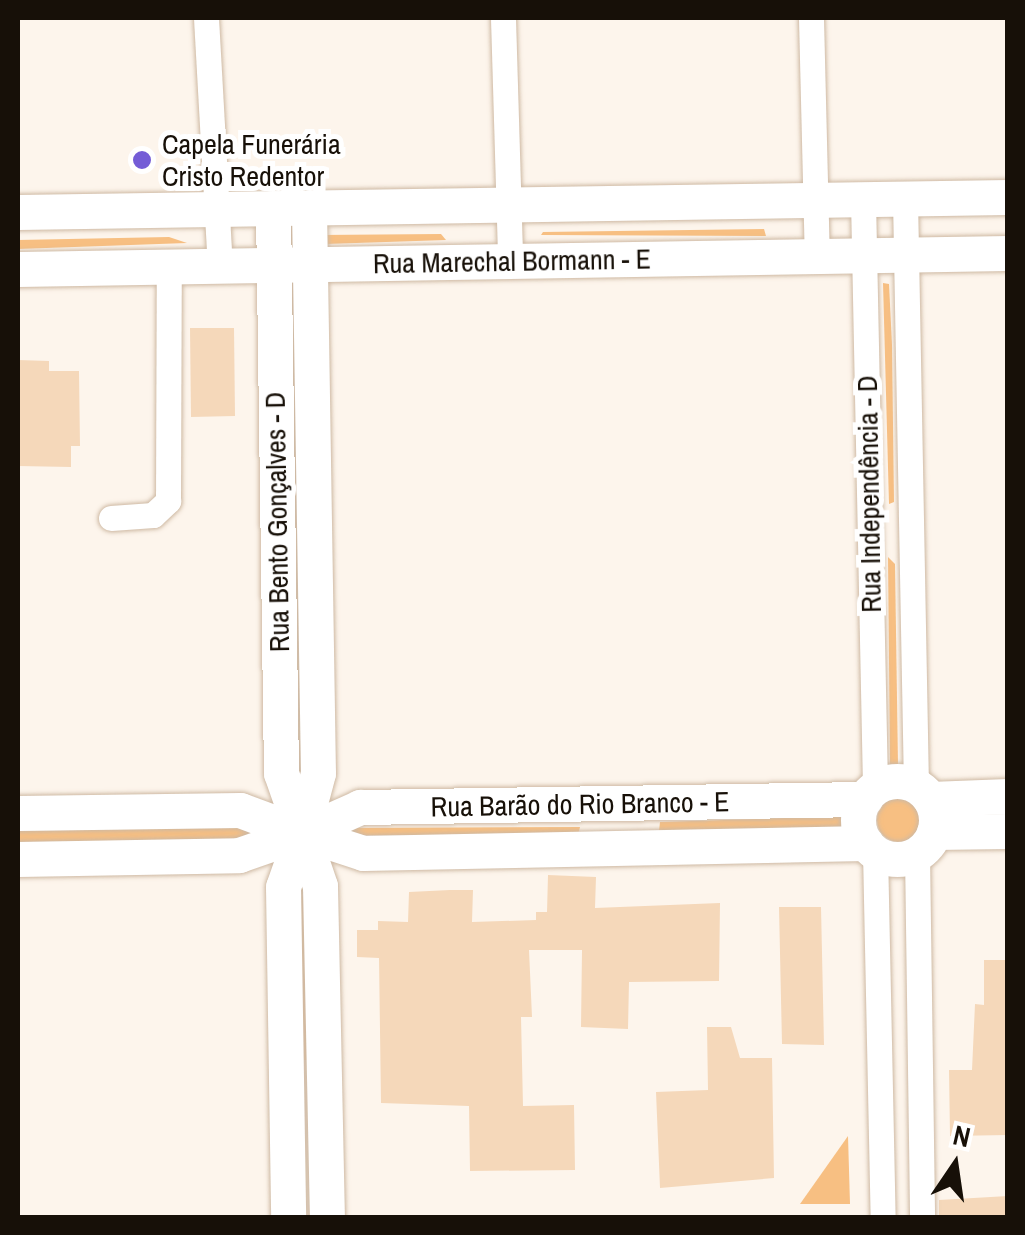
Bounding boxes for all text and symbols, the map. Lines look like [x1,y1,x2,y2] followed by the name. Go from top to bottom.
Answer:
[162,127,341,193] place label: Capela Funerária Cristo Redentor
[131,149,153,171] marker: Capela Funerária Cristo Redentor
[373,242,651,280] street label: Rua Marechal Bormann - E
[850,375,888,613] street label: Rua Independência - D
[258,392,296,652] street label: Rua Bento Gonçalves - D
[430,785,730,823] street label: Rua Barão do Rio Branco - E
[905,1115,1005,1215] north arrow
[949,1115,974,1156] text: N

